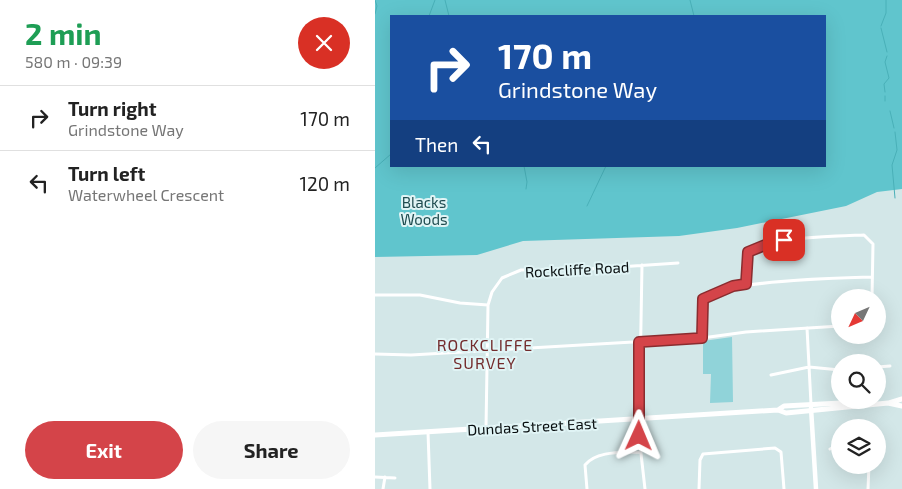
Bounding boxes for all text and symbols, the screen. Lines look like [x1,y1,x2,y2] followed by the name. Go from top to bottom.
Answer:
[25,15,102,51] text: 2 min
[298,17,350,69] button: close
[498,34,592,76] text: 170 m
[415,35,480,100] icon: right
[25,52,122,71] text: 580 m · 09:39
[498,76,657,102] text: Grindstone Way
[68,97,156,120] text: Turn right
[25,104,53,132] icon: right
[300,107,350,130] text: 170 m
[68,120,184,139] text: Grindstone Way
[468,130,496,158] icon: left
[415,133,458,156] text: Then
[68,162,145,185] text: Turn left
[25,169,53,197] icon: left
[299,172,350,195] text: 120 m
[68,185,224,204] text: Waterwheel Crescent
[400,193,448,228] park label: Blacks Woods
[763,219,805,261] pin
[770,226,798,254] icon: arrive
[524,257,630,281] street label: Rockcliffe Road
[831,289,886,344] north arrow
[831,289,886,474] map controls
[437,335,533,372] district label: ROCKCLIFFE SURVEY
[831,354,886,409] button: search
[612,409,664,461] position arrow
[467,414,598,438] street label: Dundas Street East
[831,419,886,474] button: layers
[25,421,183,479] button: Exit
[193,421,350,479] button: Share

